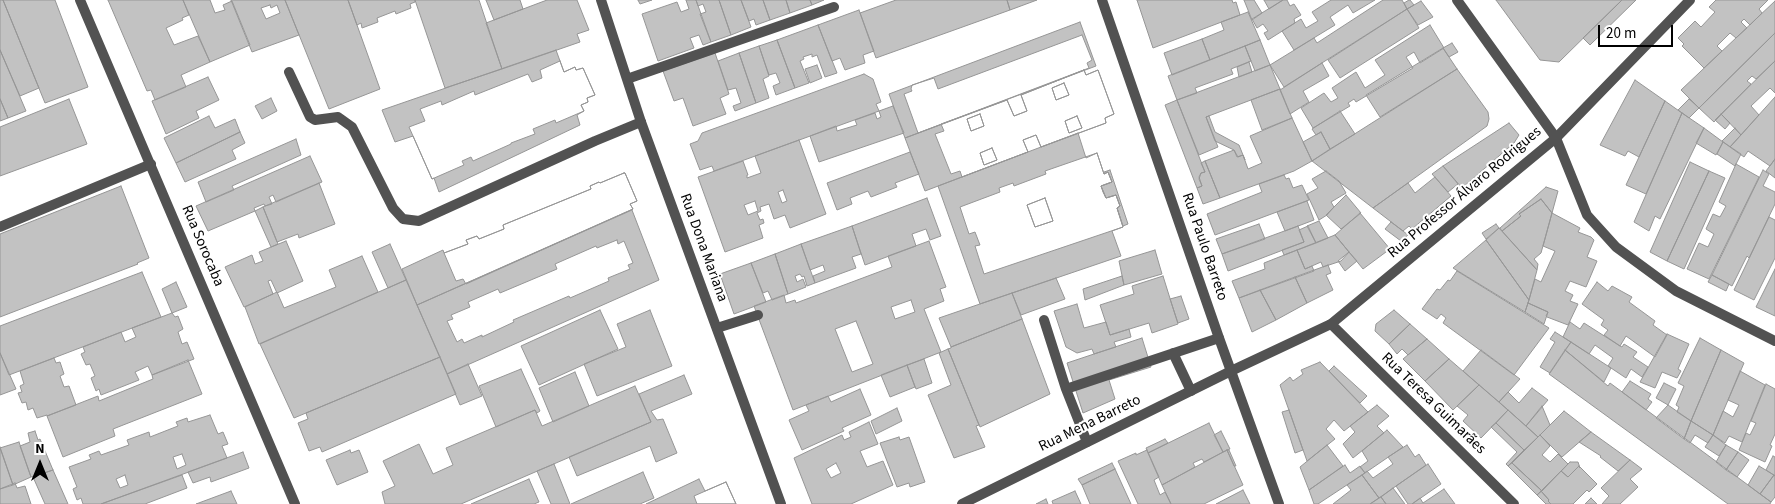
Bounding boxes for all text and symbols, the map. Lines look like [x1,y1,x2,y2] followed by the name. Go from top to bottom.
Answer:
[1600,15,1675,47] scale bar
[1606,23,1636,44] text: 20 m
[1384,123,1546,263] street label: Rua Professor Álvaro Rodrigues
[675,191,731,305] street label: Rua Dona Mariana
[1177,191,1231,303] street label: Rua Paulo Barreto
[177,203,227,289] street label: Rua Sorocaba
[1377,349,1489,459] street label: Rua Teresa Guimarães
[1036,392,1144,456] street label: Rua Mena Barreto
[15,439,65,489] north arrow
[35,439,45,459] text: N

